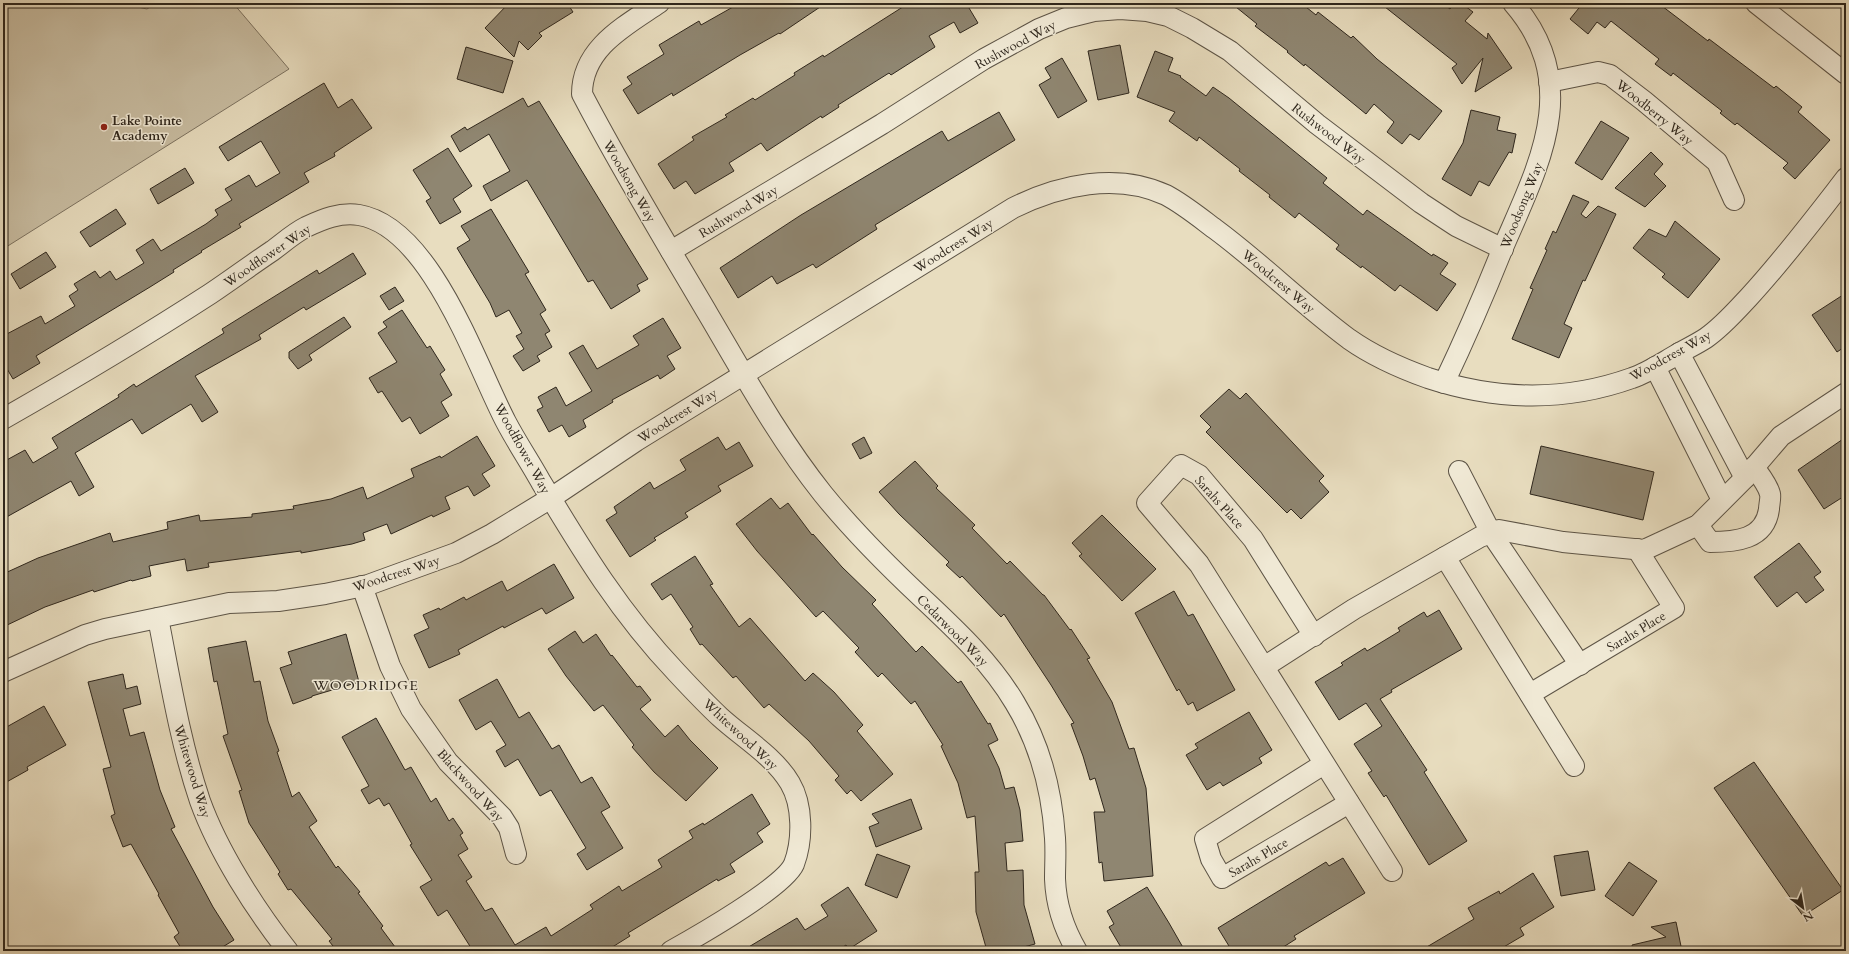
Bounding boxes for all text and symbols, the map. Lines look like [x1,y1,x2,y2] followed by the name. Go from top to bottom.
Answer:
[972,16,1059,74] street label: Rushwood Way
[1611,75,1697,150] street label: Woodberry Way
[1288,99,1369,168] street label: Rushwood Way
[112,112,182,145] place label: Lake Pointe Academy
[99,122,109,132] marker: Lake Pointe Academy
[598,136,660,226] street label: Woodsong Way
[1496,159,1547,252] street label: Woodsong Way
[696,181,782,243] street label: Rushwood Way
[909,214,997,278] street label: Woodcrest Way
[220,220,315,292] street label: Woodflower Way
[1237,245,1319,318] street label: Woodcrest Way
[1626,326,1715,386] street label: Woodcrest Way
[633,384,721,448] street label: Woodcrest Way
[489,399,555,497] street label: Woodflower Way
[1191,472,1248,533] street label: Sarahs Place
[349,551,442,597] street label: Woodcrest Way
[912,591,992,671] street label: Cedarwood Way
[1604,607,1669,657] street label: Sarahs Place
[312,676,419,695] district label: WOODRIDGE
[698,694,782,774] street label: Whitewood Way
[169,721,215,820] street label: Whitewood Way
[433,745,508,826] street label: Blackwood Way
[1225,834,1292,882] street label: Sarahs Place
[1783,888,1823,928] north arrow
[1800,907,1816,925] text: N

